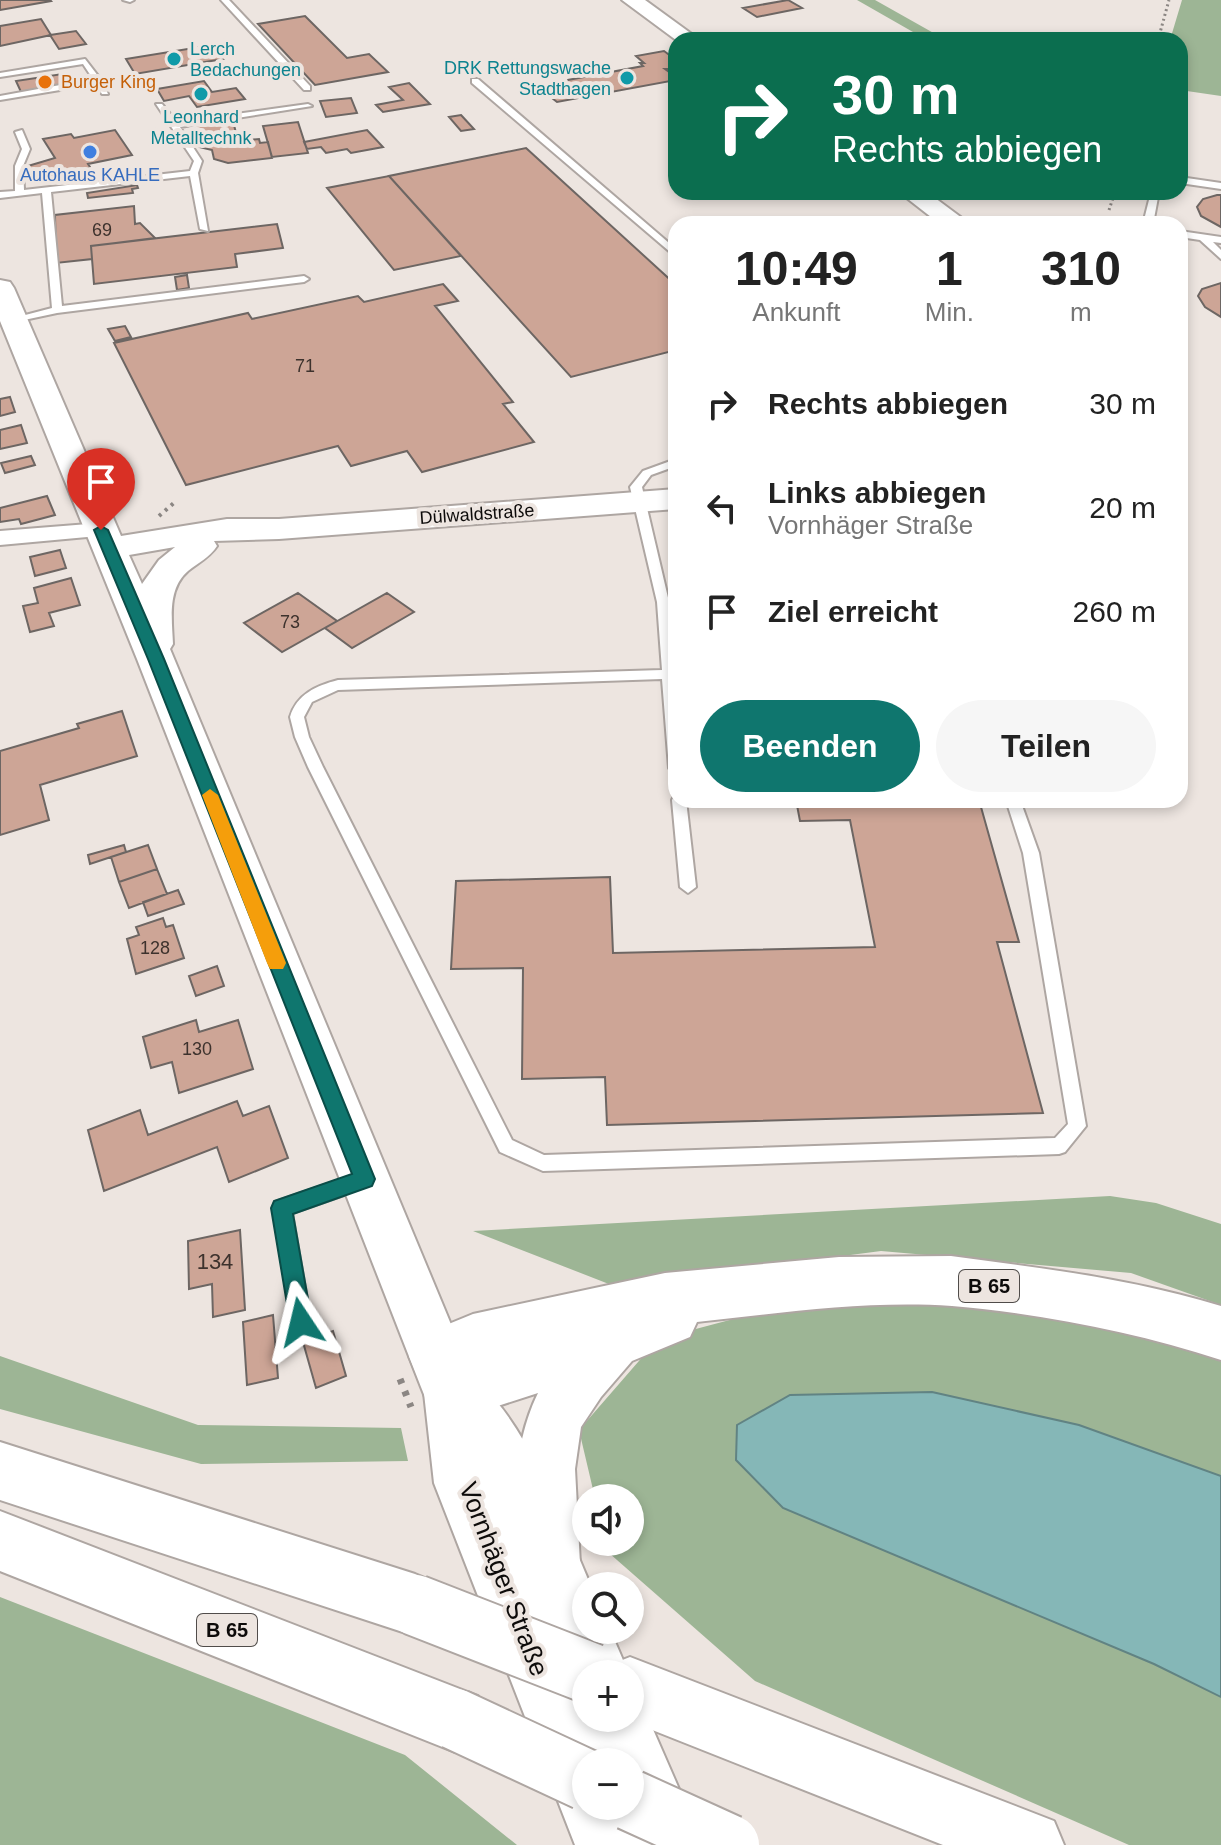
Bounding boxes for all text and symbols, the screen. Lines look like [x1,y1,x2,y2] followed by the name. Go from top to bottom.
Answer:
[190,39,301,80] place label: Lerch Bedachungen
[165,50,183,68] marker: Lerch Bedachungen
[444,58,611,99] place label: DRK Rettungswache Stadthagen
[832,63,960,126] text: 30 m
[700,64,804,168] icon: right
[618,69,636,87] marker: DRK Rettungswache Stadthagen
[61,72,156,92] place label: Burger King
[36,73,54,91] marker: Burger King
[192,85,210,103] marker: Leonhard Metalltechnk
[150,107,253,148] place label: Leonhard Metalltechnk
[832,129,1102,170] text: Rechts abbiegen
[81,143,99,161] marker: Autohaus KAHLE
[20,165,160,185] place label: Autohaus KAHLE
[92,220,112,240] house number: 69
[735,242,858,295] text: 10:49
[936,242,963,295] text: 1
[1041,242,1121,295] text: 310
[752,297,840,327] text: Ankunft
[925,297,974,327] text: Min.
[1070,297,1092,327] text: m
[295,356,315,376] house number: 71
[700,382,744,426] icon: right
[768,387,1008,420] text: Rechts abbiegen
[1089,387,1156,420] text: 30 m
[67,448,135,530] pin
[79,460,123,504] icon: arrive
[768,476,986,509] text: Links abbiegen
[700,486,744,530] icon: left
[1089,491,1156,524] text: 20 m
[419,500,535,528] street label: Dülwaldstraße
[768,510,973,540] text: Vornhäger Straße
[700,590,744,634] icon: arrive
[768,595,938,628] text: Ziel erreicht
[1073,595,1156,628] text: 260 m
[280,612,300,632] house number: 73
[700,700,920,792] button: Beenden
[936,700,1156,792] button: Teilen
[140,938,170,958] house number: 128
[182,1039,212,1059] house number: 130
[197,1249,233,1274] house number: 134
[959,1270,1019,1302] road number: B 65
[259,1280,343,1364] position arrow
[453,1478,555,1680] street label: Vornhäger Straße
[572,1484,644,1820] map controls
[572,1484,644,1556] button: sound
[572,1572,644,1644] button: search
[197,1614,257,1646] road number: B 65
[572,1660,644,1732] button: +
[572,1748,644,1820] button: −

